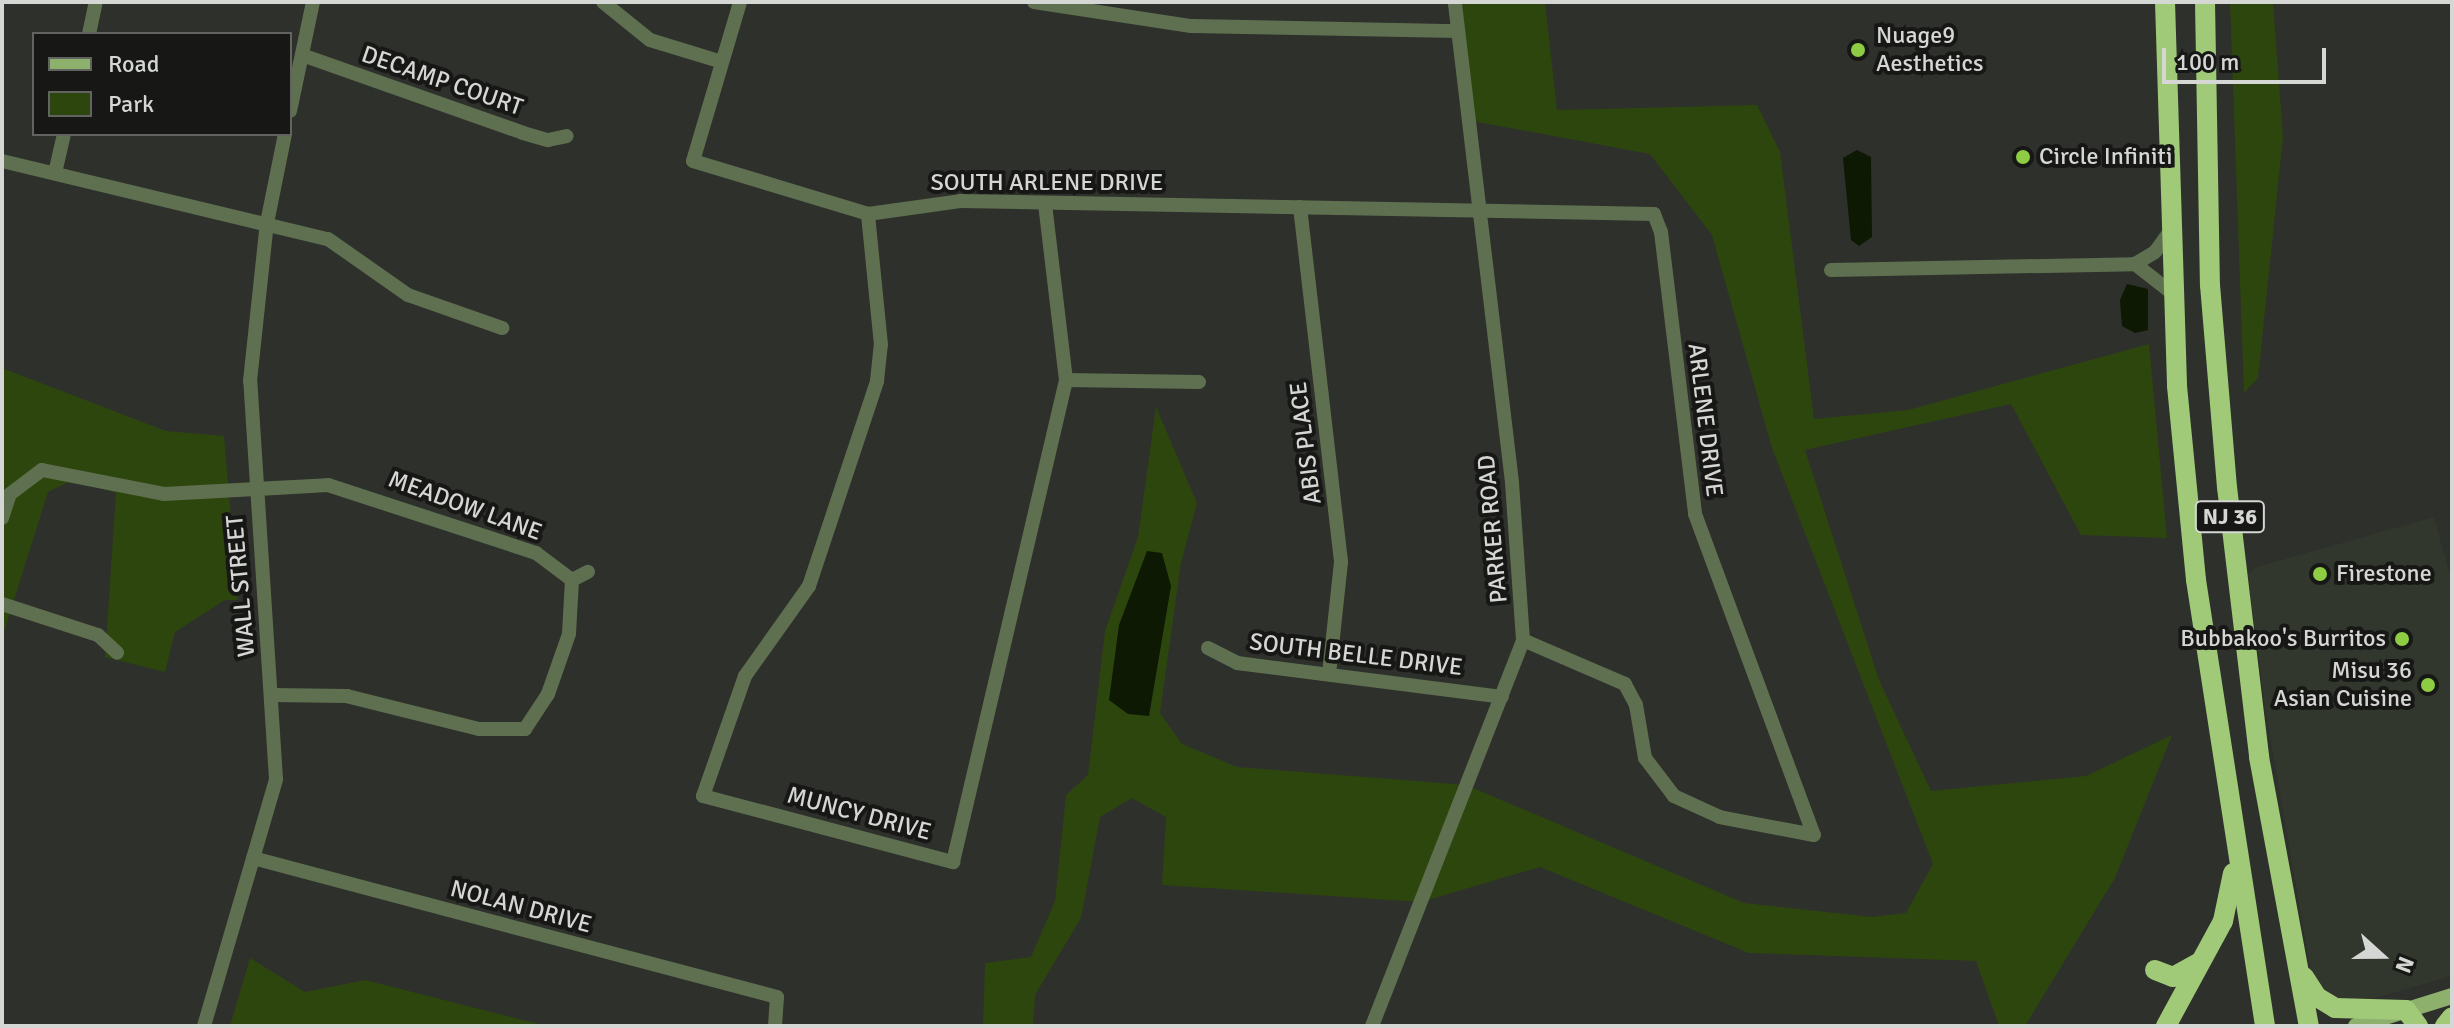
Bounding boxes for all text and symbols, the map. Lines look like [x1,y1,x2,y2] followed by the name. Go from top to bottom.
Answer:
[1876,22,1983,78] place label: Nuage9 Aesthetics
[32,32,292,136] legend
[2166,32,2330,82] scale bar
[1847,39,1869,61] marker: Nuage9 Aesthetics
[358,40,526,122] street label: DECAMP COURT
[2176,47,2239,77] text: 100 m
[108,49,159,79] text: Road
[108,89,154,119] text: Park
[2039,143,2172,171] place label: Circle Infiniti
[2014,148,2032,166] marker: Circle Infiniti
[931,169,1163,197] street label: SOUTH ARLENE DRIVE
[1681,342,1729,498] street label: ARLENE DRIVE
[1284,380,1328,506] street label: ABIS PLACE
[1472,454,1514,604] street label: PARKER ROAD
[384,465,546,547] street label: MEADOW LANE
[2194,499,2266,535] road number: NJ 36
[220,514,262,658] street label: WALL STREET
[2336,560,2432,588] place label: Firestone
[2311,565,2329,583] marker: Firestone
[2180,625,2386,653] place label: Bubbakoo's Burritos
[1248,628,1464,682] street label: SOUTH BELLE DRIVE
[2393,630,2411,648] marker: Bubbakoo's Burritos
[2274,657,2412,713] place label: Misu 36 Asian Cuisine
[2419,676,2437,694] marker: Misu 36 Asian Cuisine
[784,781,934,847] street label: MUNCY DRIVE
[447,874,595,940] street label: NOLAN DRIVE
[2342,916,2422,996] north arrow
[2390,953,2420,977] text: N

